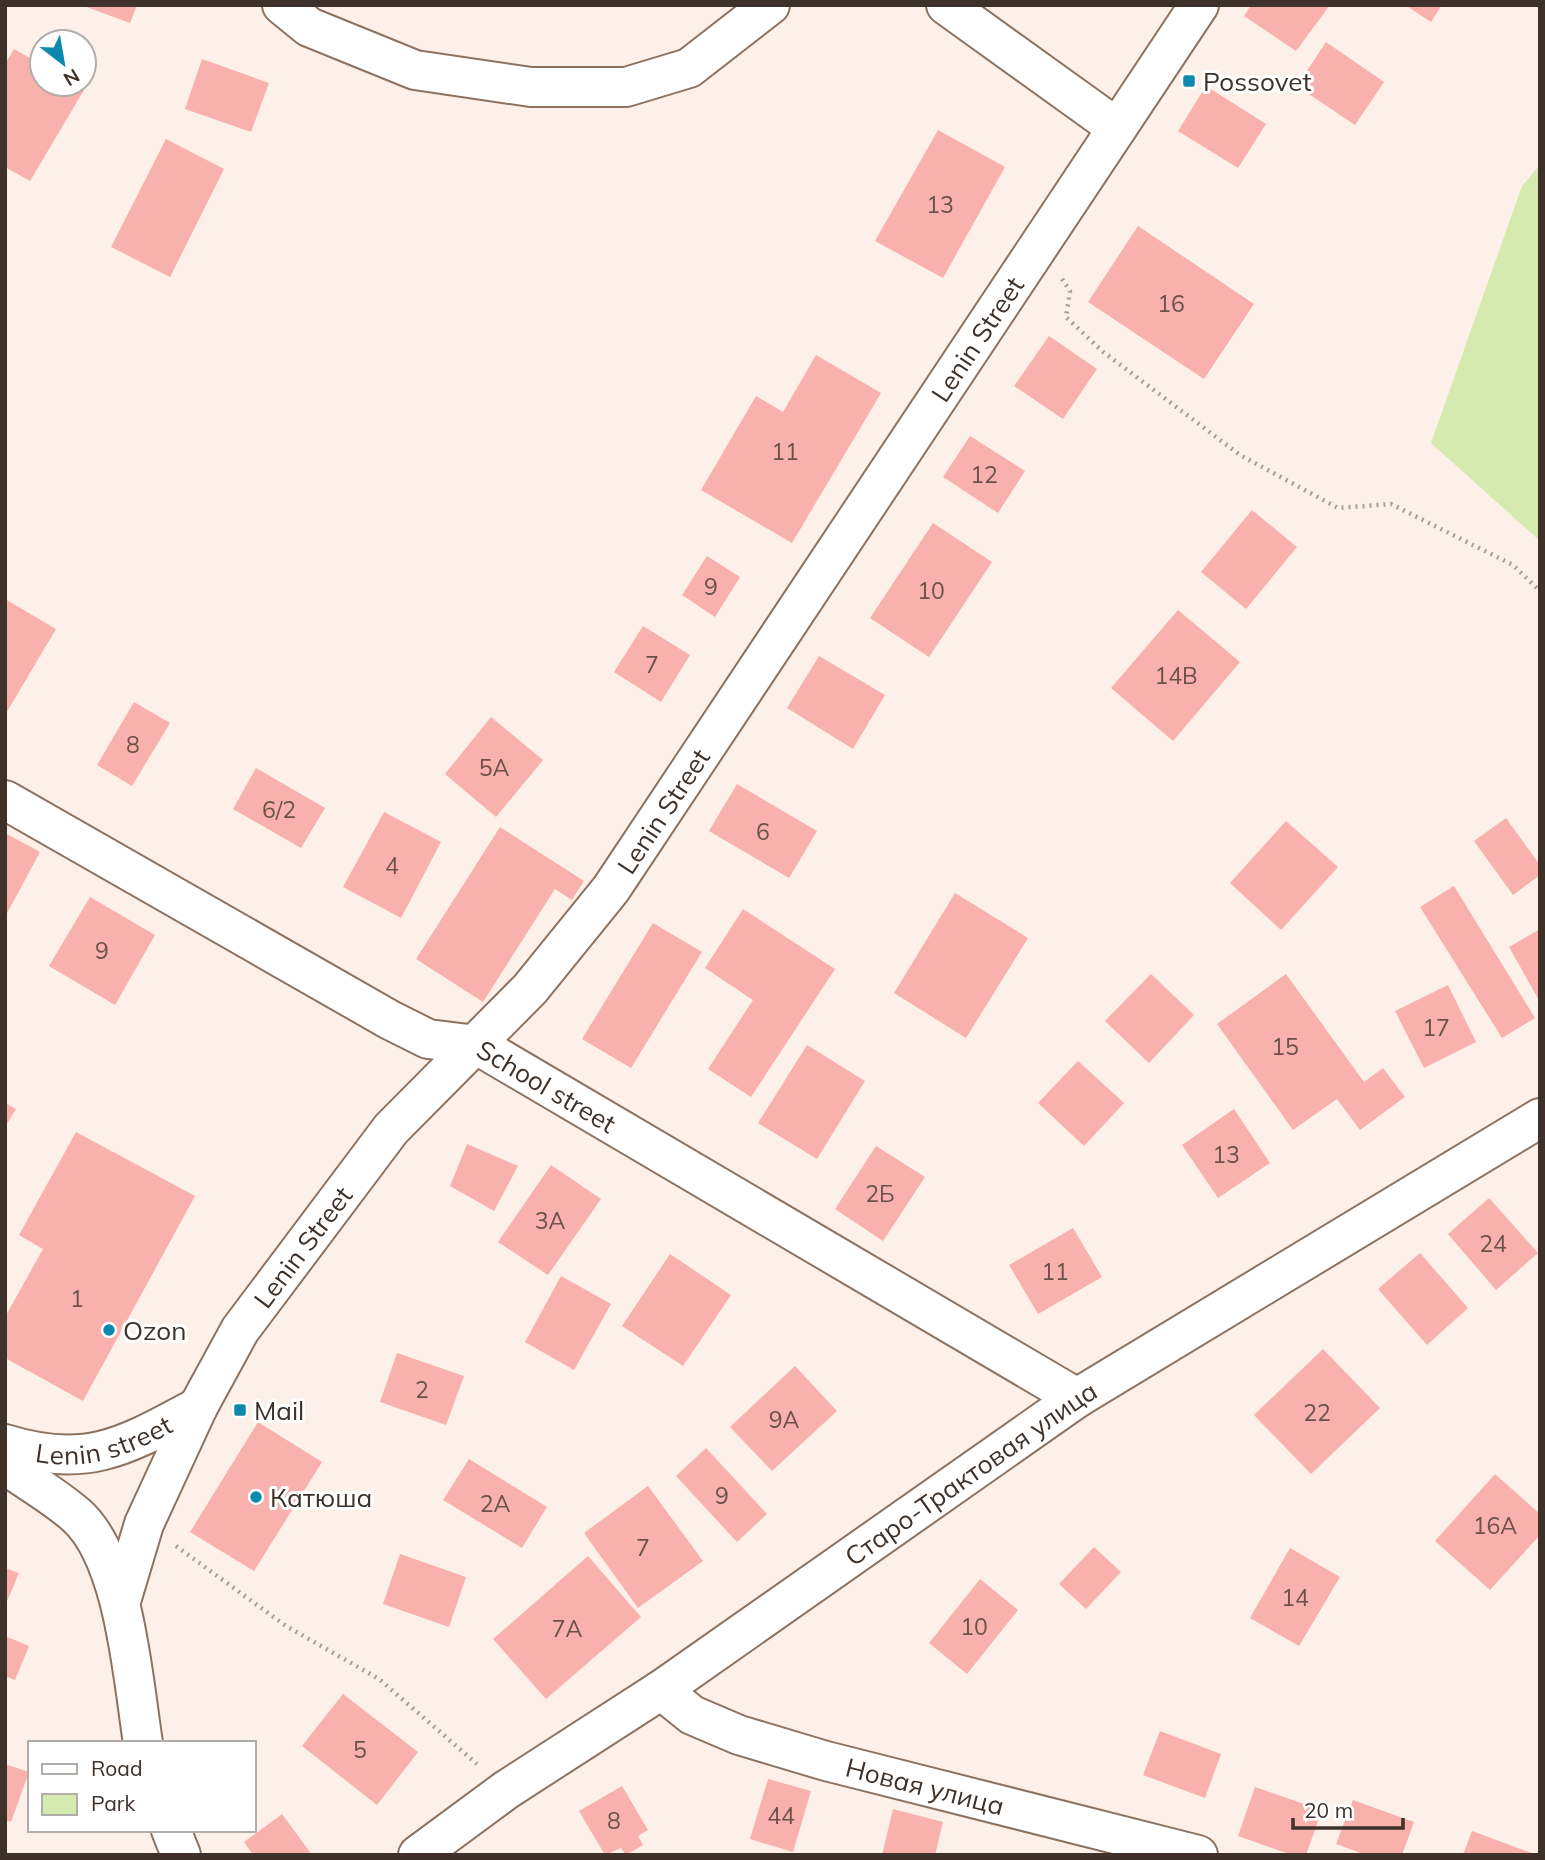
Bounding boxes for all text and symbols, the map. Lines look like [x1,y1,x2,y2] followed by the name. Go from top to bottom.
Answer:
[28,28,98,98] north arrow
[59,64,84,92] text: N
[1203,65,1312,98] place label: Possovet
[1181,73,1197,89] marker: Possovet
[926,190,954,219] house number: 13
[923,270,1030,408] street label: Lenin Street
[1157,289,1185,318] house number: 16
[771,437,799,466] house number: 11
[970,460,998,489] house number: 12
[704,572,718,601] house number: 9
[917,576,945,605] house number: 10
[645,650,659,679] house number: 7
[1154,661,1198,690] house number: 14В
[126,730,140,759] house number: 8
[609,742,716,880] street label: Lenin Street
[479,753,509,782] house number: 5А
[262,795,296,824] house number: 6/2
[756,817,770,846] house number: 6
[385,851,399,880] house number: 4
[95,936,109,965] house number: 9
[1422,1013,1450,1042] house number: 17
[471,1032,622,1140] street label: School street
[1271,1032,1299,1061] house number: 15
[1212,1140,1240,1169] house number: 13
[246,1179,359,1314] street label: Lenin Street
[865,1179,895,1208] house number: 2Б
[535,1206,565,1235] house number: 3А
[1479,1229,1507,1258] house number: 24
[1041,1257,1069,1286] house number: 11
[70,1284,84,1313] house number: 1
[123,1314,186,1347] place label: Ozon
[101,1322,117,1338] marker: Ozon
[838,1373,1103,1573] street label: Старо-Трактовая улица
[415,1375,429,1404] house number: 2
[254,1394,304,1427] place label: Mail
[1303,1398,1331,1427] house number: 22
[232,1402,248,1418] marker: Mail
[769,1405,799,1434] house number: 9А
[34,1408,177,1471] street label: Lenin street
[270,1481,372,1514] place label: Катюша
[715,1481,729,1510] house number: 9
[248,1489,264,1505] marker: Катюша
[480,1489,510,1518] house number: 2А
[1473,1511,1517,1540] house number: 16А
[636,1533,650,1562] house number: 7
[1281,1583,1309,1612] house number: 14
[960,1612,988,1641] house number: 10
[552,1614,582,1643] house number: 7А
[353,1735,367,1764] house number: 5
[28,1741,256,1832] legend
[842,1750,1008,1822] street label: Новая улица
[91,1755,142,1781] text: Road
[1293,1786,1403,1830] scale bar
[91,1790,135,1816] text: Park
[1304,1797,1353,1823] text: 20 m
[767,1801,795,1830] house number: 44
[607,1806,621,1835] house number: 8

